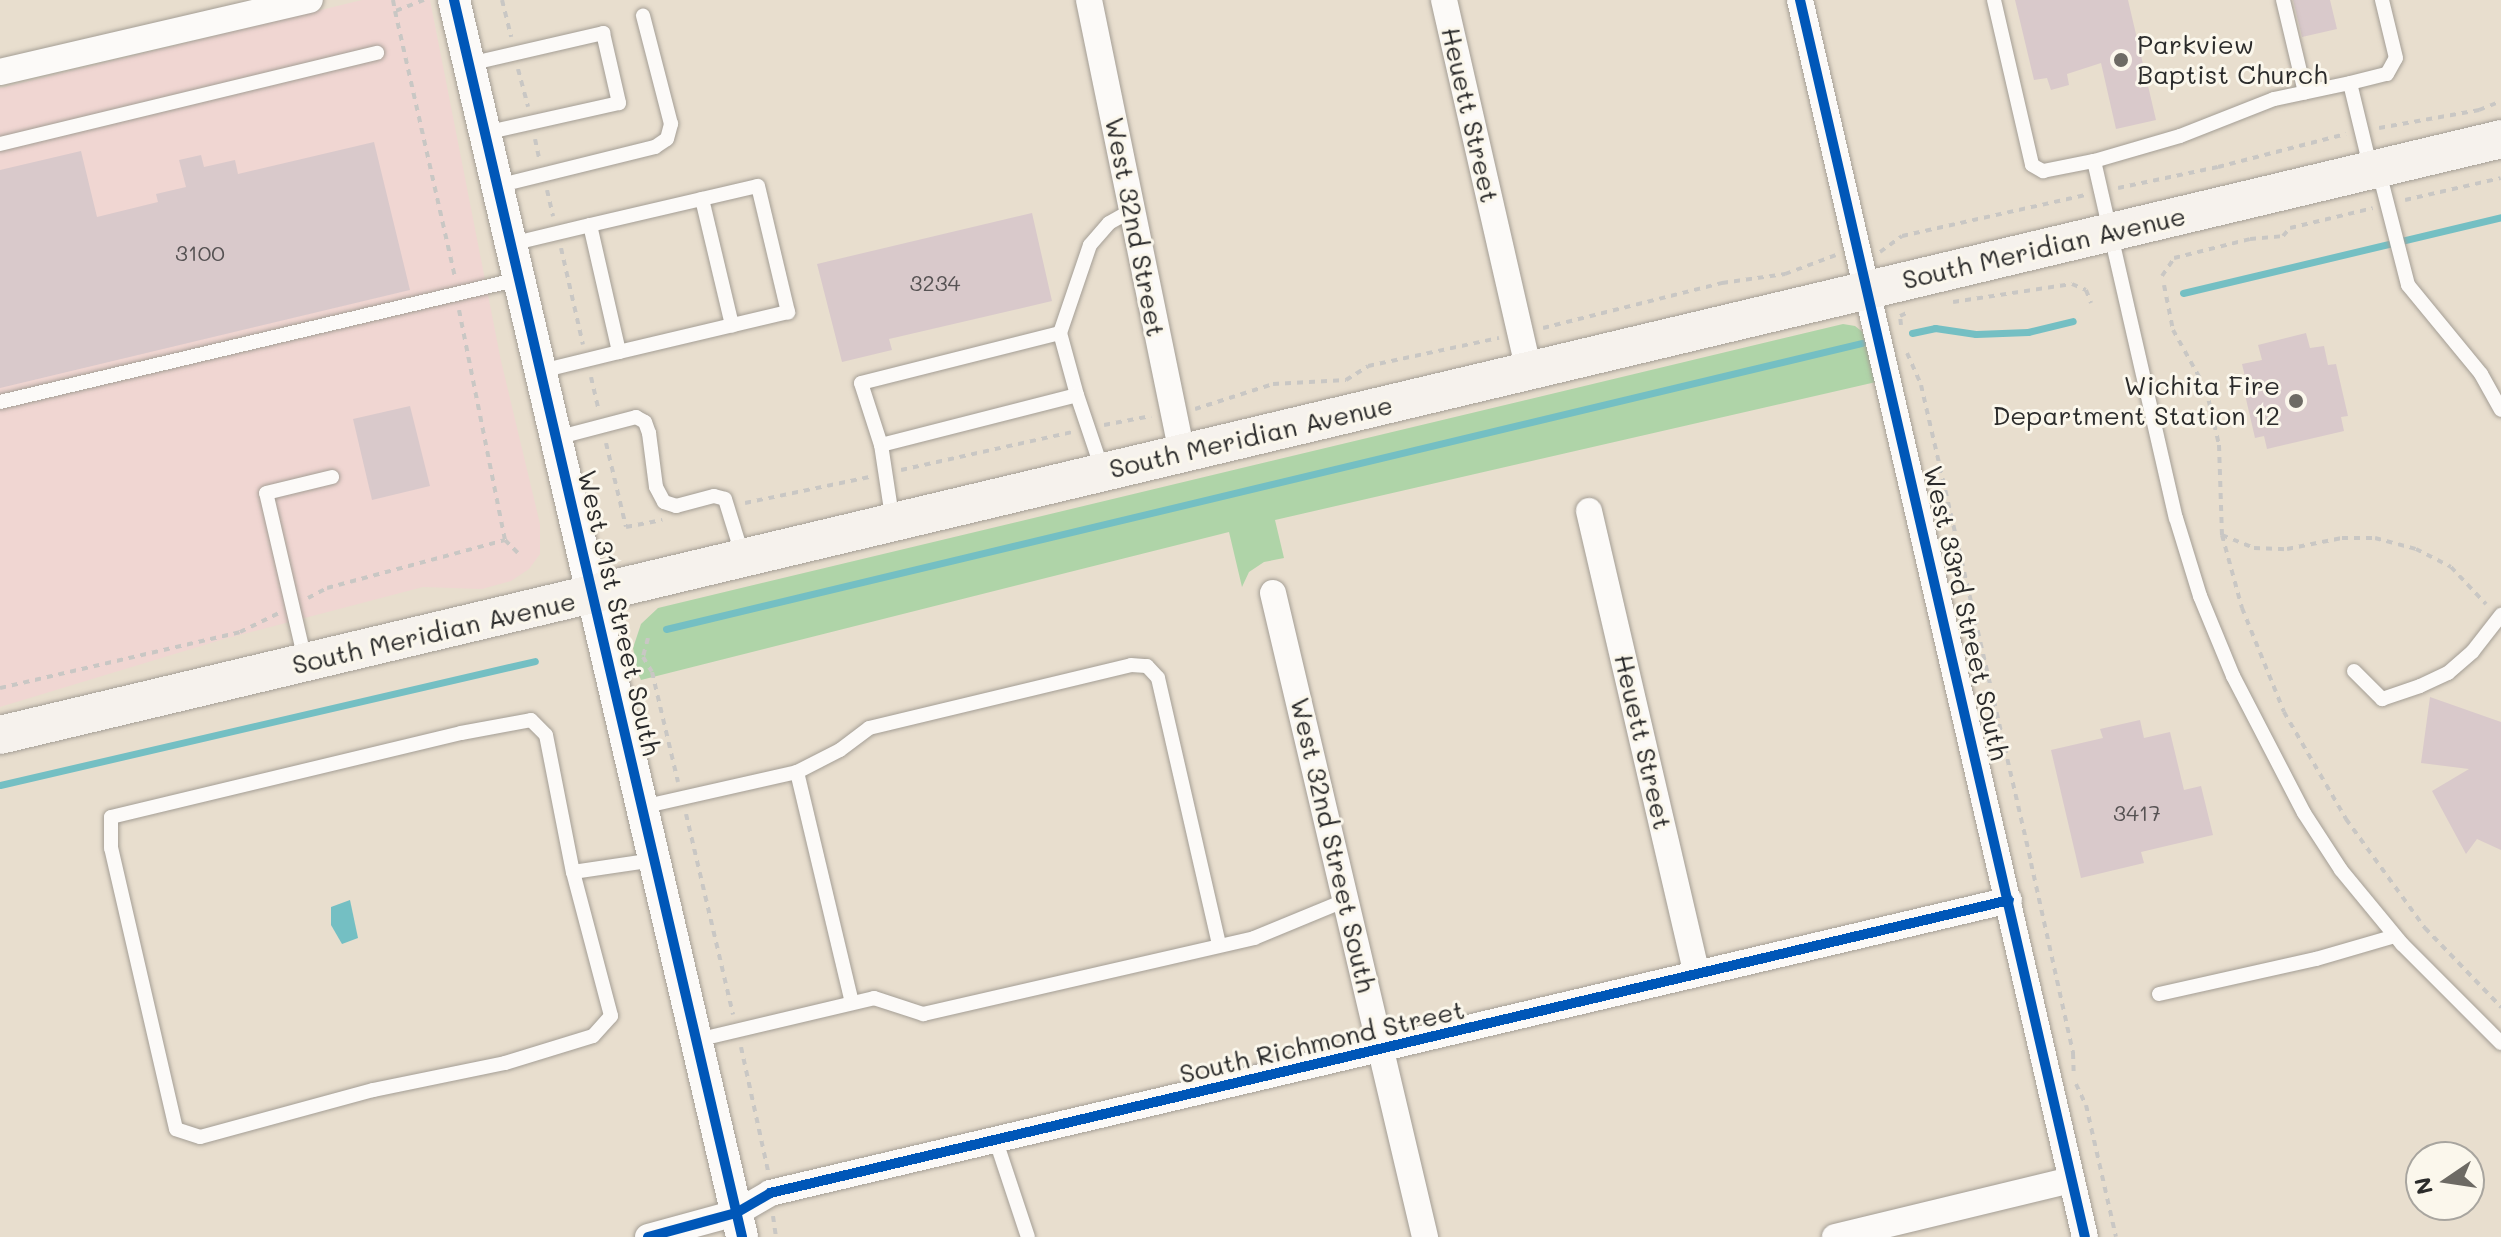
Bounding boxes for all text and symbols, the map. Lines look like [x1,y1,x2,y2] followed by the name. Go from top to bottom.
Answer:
[1435,24,1505,206] street label: Heuett Street
[2137,29,2328,90] place label: Parkview Baptist Church
[2112,51,2130,69] marker: Parkview Baptist Church
[1098,115,1172,339] street label: West 32nd Street
[1899,200,2189,296] street label: South Meridian Avenue
[175,240,225,266] house number: 3100
[910,270,960,296] house number: 3234
[1992,370,2280,432] place label: Wichita Fire Department Station 12
[1106,389,1396,485] street label: South Meridian Avenue
[2287,392,2305,410] marker: Wichita Fire Department Station 12
[1917,463,2015,763] street label: West 33rd Street South
[571,467,667,759] street label: West 31st Street South
[289,585,579,681] street label: South Meridian Avenue
[1608,651,1678,833] street label: Heuett Street
[1284,695,1382,995] street label: West 32nd Street South
[2113,800,2161,826] house number: 3417
[1177,994,1467,1090] street label: South Richmond Street
[2405,1141,2485,1221] north arrow
[2407,1175,2439,1197] text: N

